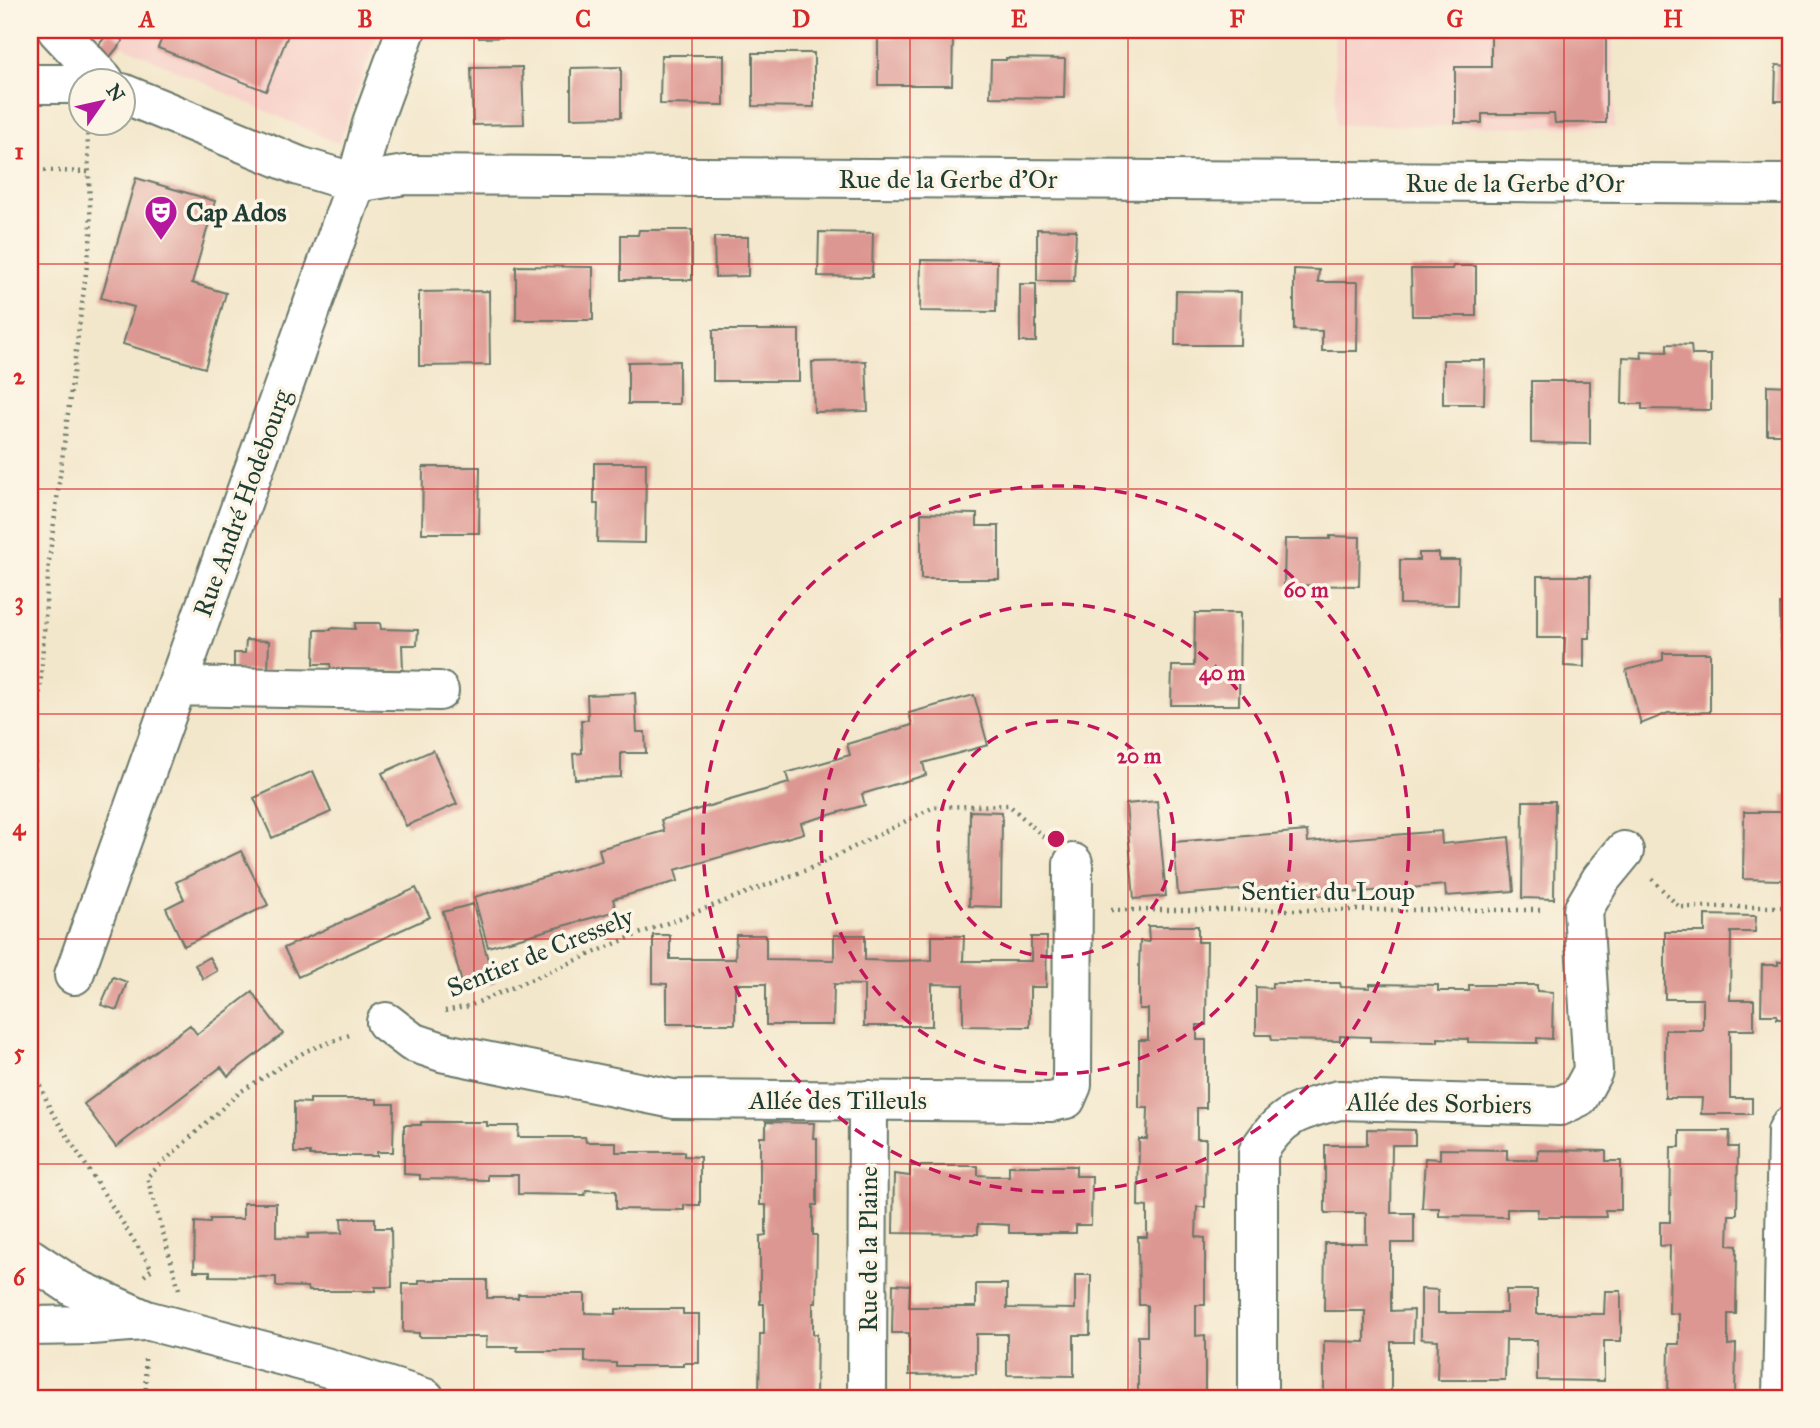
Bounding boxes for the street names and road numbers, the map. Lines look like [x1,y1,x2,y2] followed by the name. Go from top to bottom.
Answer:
[838,163,1058,195] street label: Rue de la Gerbe d'Or
[1405,167,1625,199] street label: Rue de la Gerbe d'Or
[186,384,298,621] street label: Rue André Hodebourg
[1241,875,1415,907] street label: Sentier du Loup
[442,900,639,1004] street label: Sentier de Cressely
[748,1084,927,1116] street label: Allée des Tilleuls
[1345,1085,1532,1121] street label: Allée des Sorbiers
[852,1166,884,1332] street label: Rue de la Plaine

